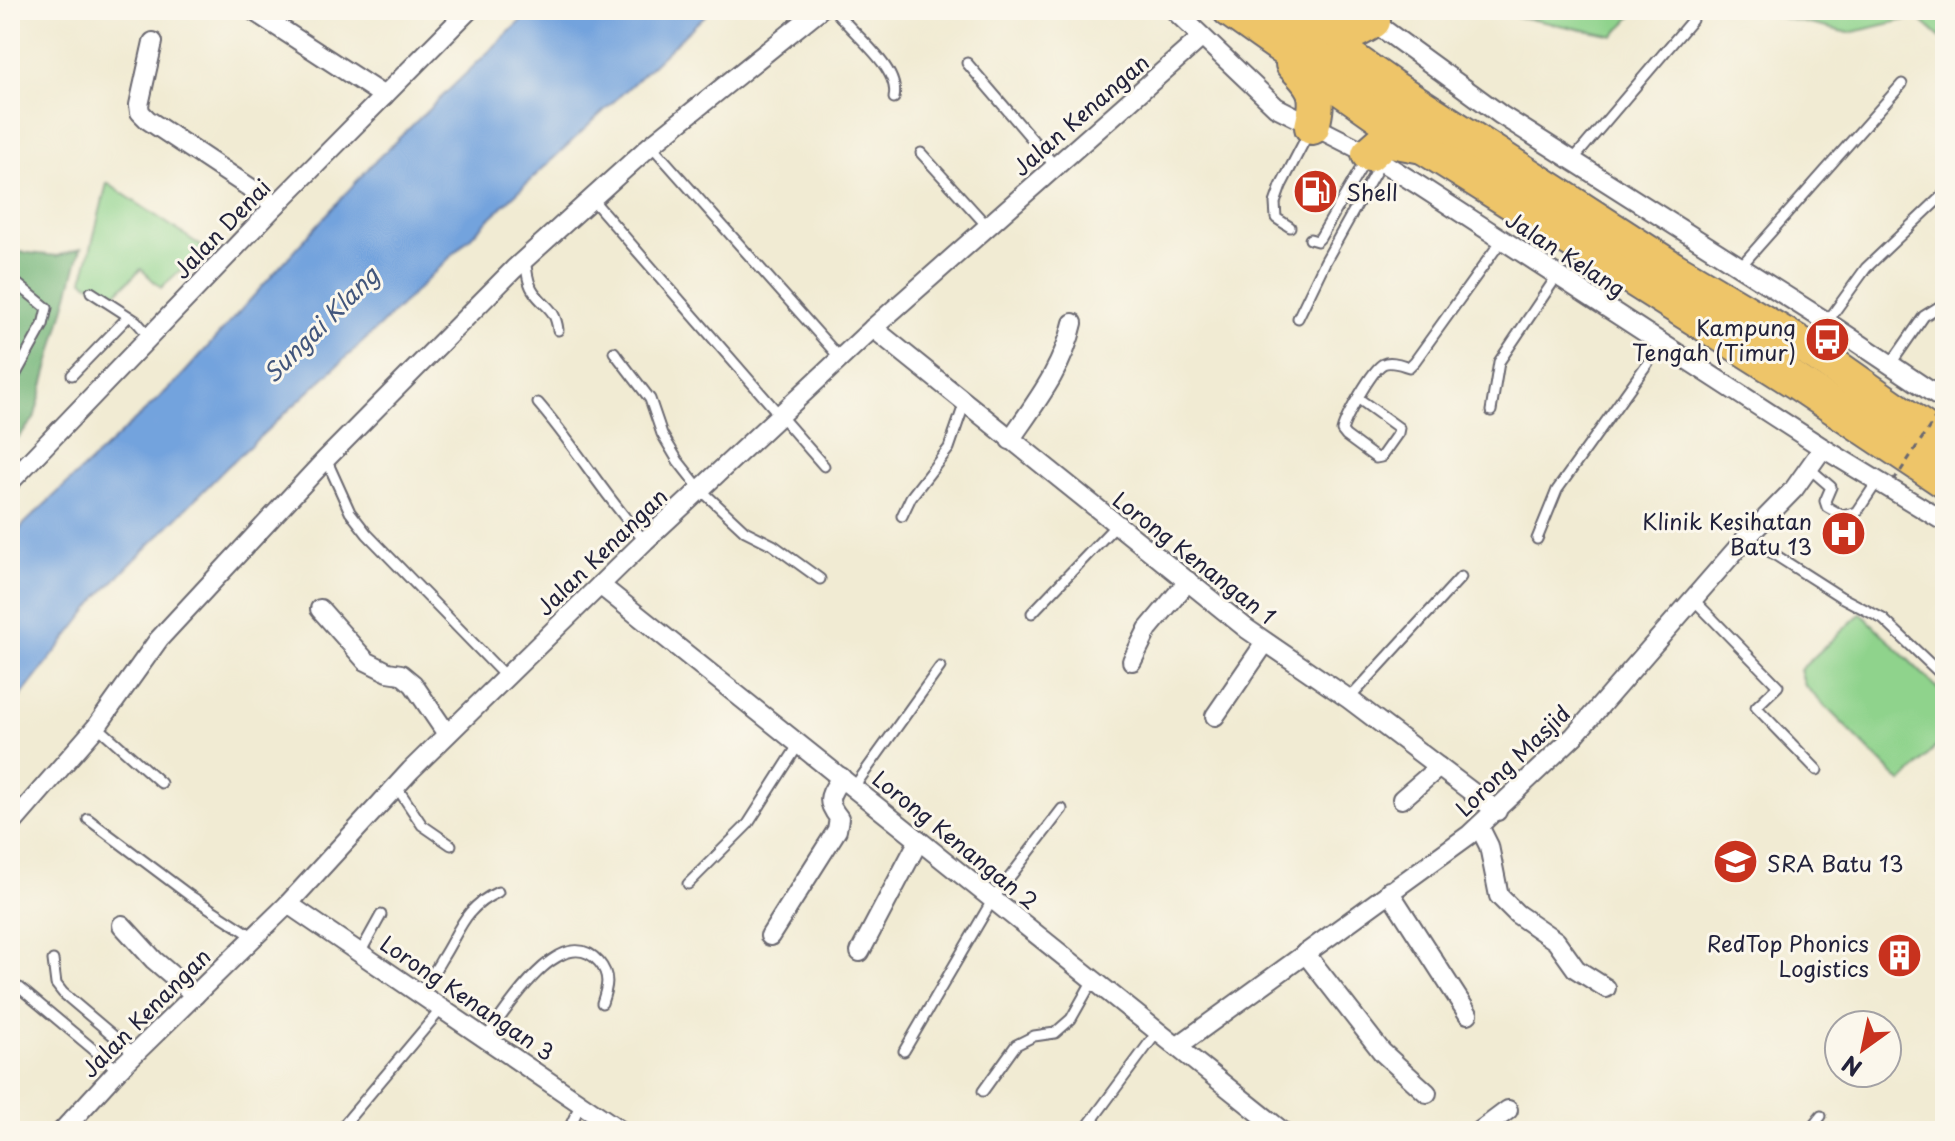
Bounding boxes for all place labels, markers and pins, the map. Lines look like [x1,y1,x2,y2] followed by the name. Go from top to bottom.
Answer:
[1291,167,1339,215] fuel station icon: Shell
[1346,175,1398,208] place label: Shell
[1632,310,1796,368] place label: Kampung Tengah (Timur)
[1803,315,1851,363] bus stop icon: Kampung Tengah (Timur)
[1642,504,1812,562] place label: Klinik Kesihatan Batu 13
[1819,509,1867,557] hospital icon: Klinik Kesihatan Batu 13
[1712,838,1760,886] school or university icon: SRA Batu 13
[1767,846,1904,879] place label: SRA Batu 13
[1707,926,1869,984] place label: RedTop Phonics Logistics
[1876,931,1924,979] building icon: RedTop Phonics Logistics

